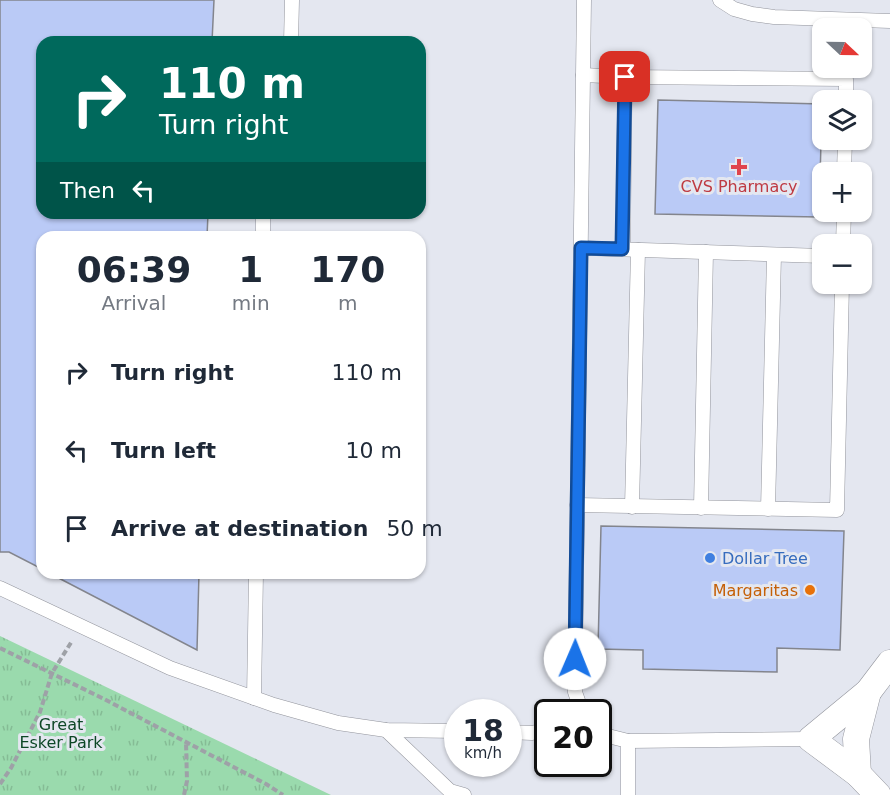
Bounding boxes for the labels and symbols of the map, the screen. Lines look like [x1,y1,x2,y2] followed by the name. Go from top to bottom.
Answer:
[812,18,872,78] north arrow
[599,51,650,102] pin
[732,160,746,174] marker: CVS Pharmacy
[681,177,797,196] place label: CVS Pharmacy
[722,549,808,568] place label: Dollar Tree
[703,551,717,565] marker: Dollar Tree
[713,581,798,600] place label: Margaritas
[803,583,817,597] marker: Margaritas
[543,627,607,691] position arrow
[534,699,612,777] speed limit sign: 20
[19,715,103,752] park label: Great Esker Park

